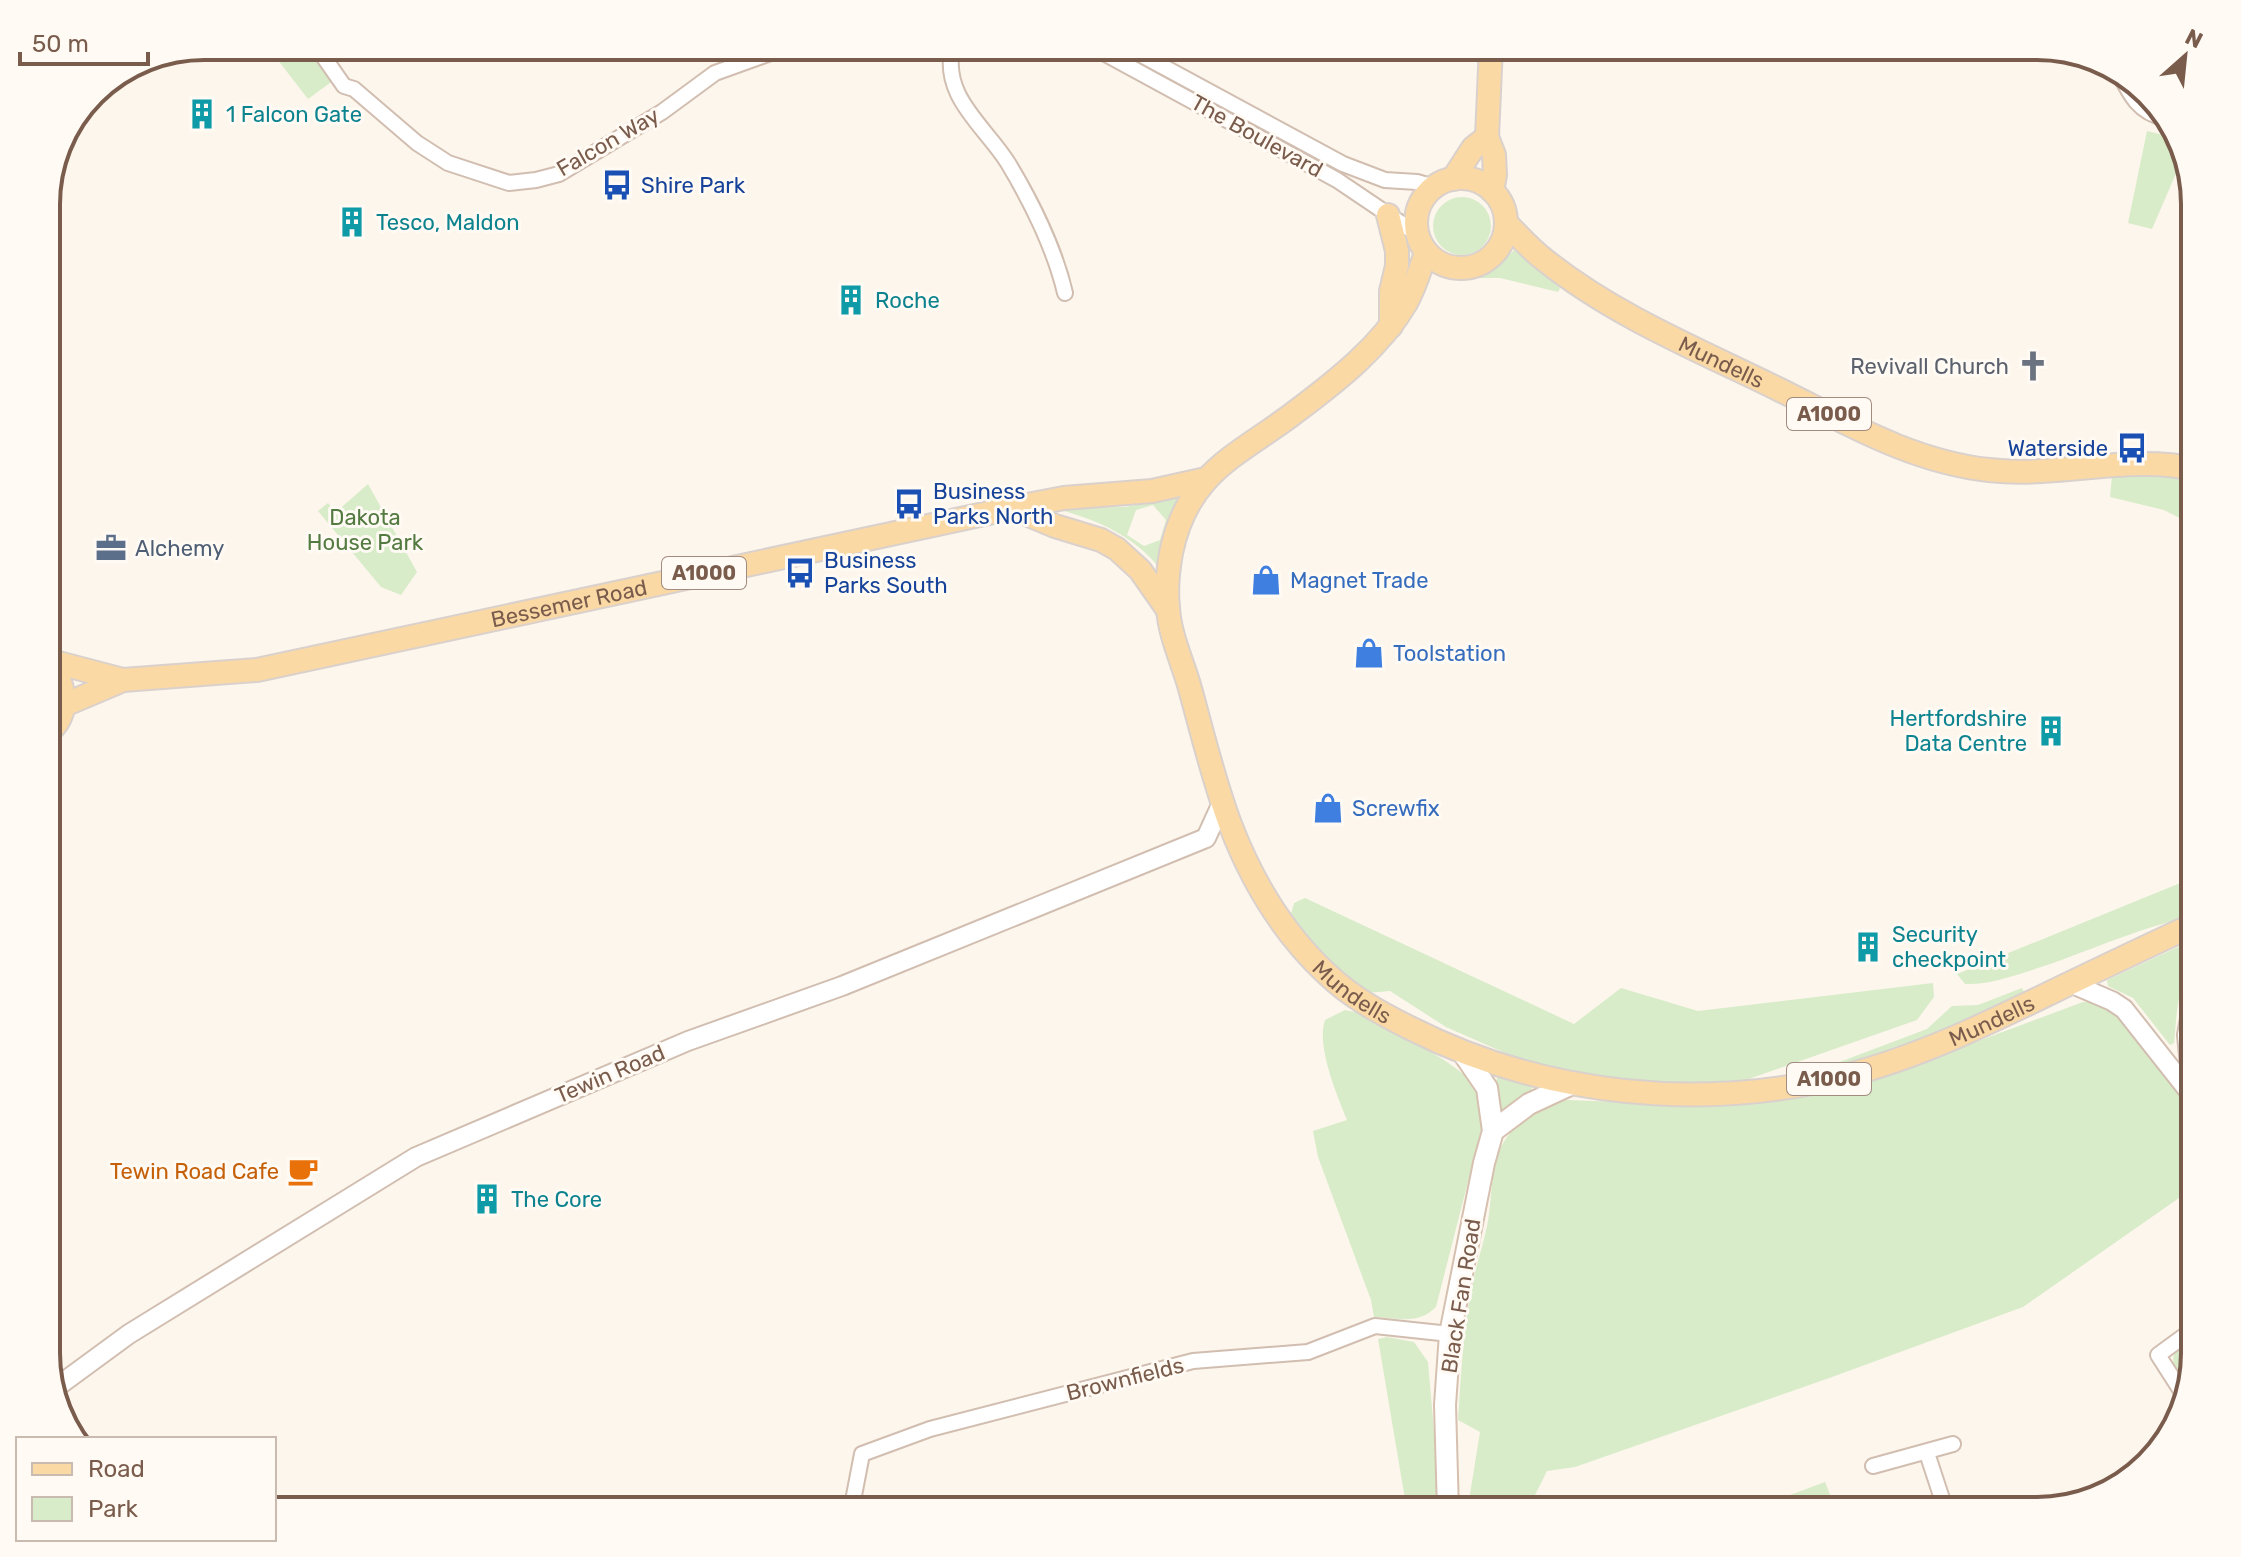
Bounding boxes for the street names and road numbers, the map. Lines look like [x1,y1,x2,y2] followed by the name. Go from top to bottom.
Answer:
[1186,89,1328,183] street label: The Boulevard
[552,102,664,182] street label: Falcon Way
[1674,330,1769,394] street label: Mundells
[1787,398,1871,430] road number: A1000
[662,557,746,589] road number: A1000
[488,573,650,633] street label: Bessemer Road
[1307,954,1396,1029] street label: Mundells
[1944,989,2039,1052] street label: Mundells
[551,1039,669,1109] street label: Tewin Road
[1787,1063,1871,1095] road number: A1000
[1435,1217,1487,1375] street label: Black Fan Road
[1064,1351,1186,1407] street label: Brownfields

